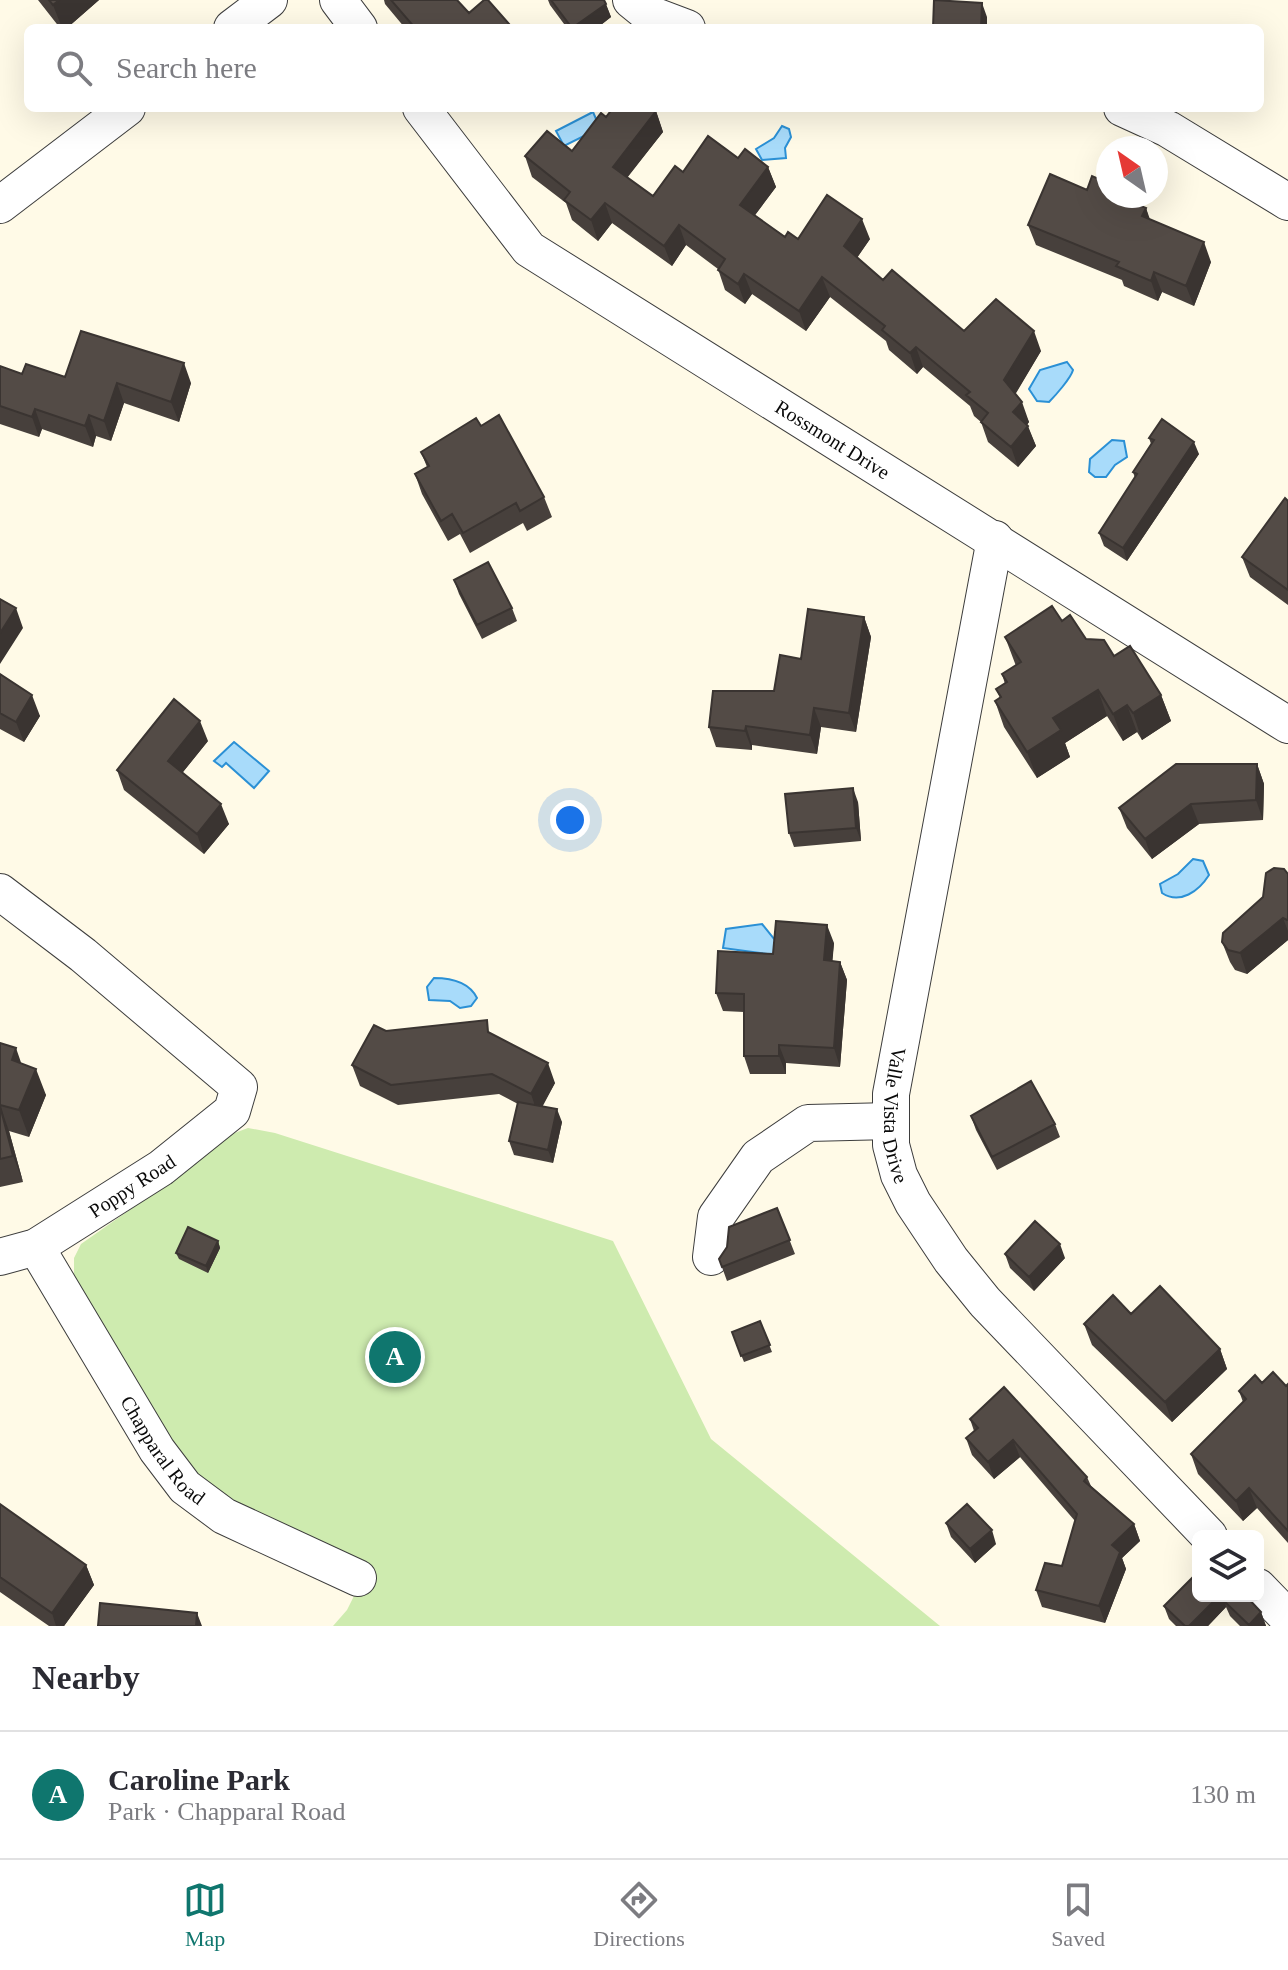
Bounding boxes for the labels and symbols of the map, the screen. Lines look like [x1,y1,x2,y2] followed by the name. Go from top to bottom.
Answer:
[1096,136,1168,208] north arrow
[771,395,894,483] street label: Rossmont Drive
[550,800,590,840] your location
[879,1045,912,1187] street label: Valle Vista Drive
[85,1150,180,1223] street label: Poppy Road
[369,1327,421,1387] pin: A
[116,1392,209,1509] street label: Chapparal Road

